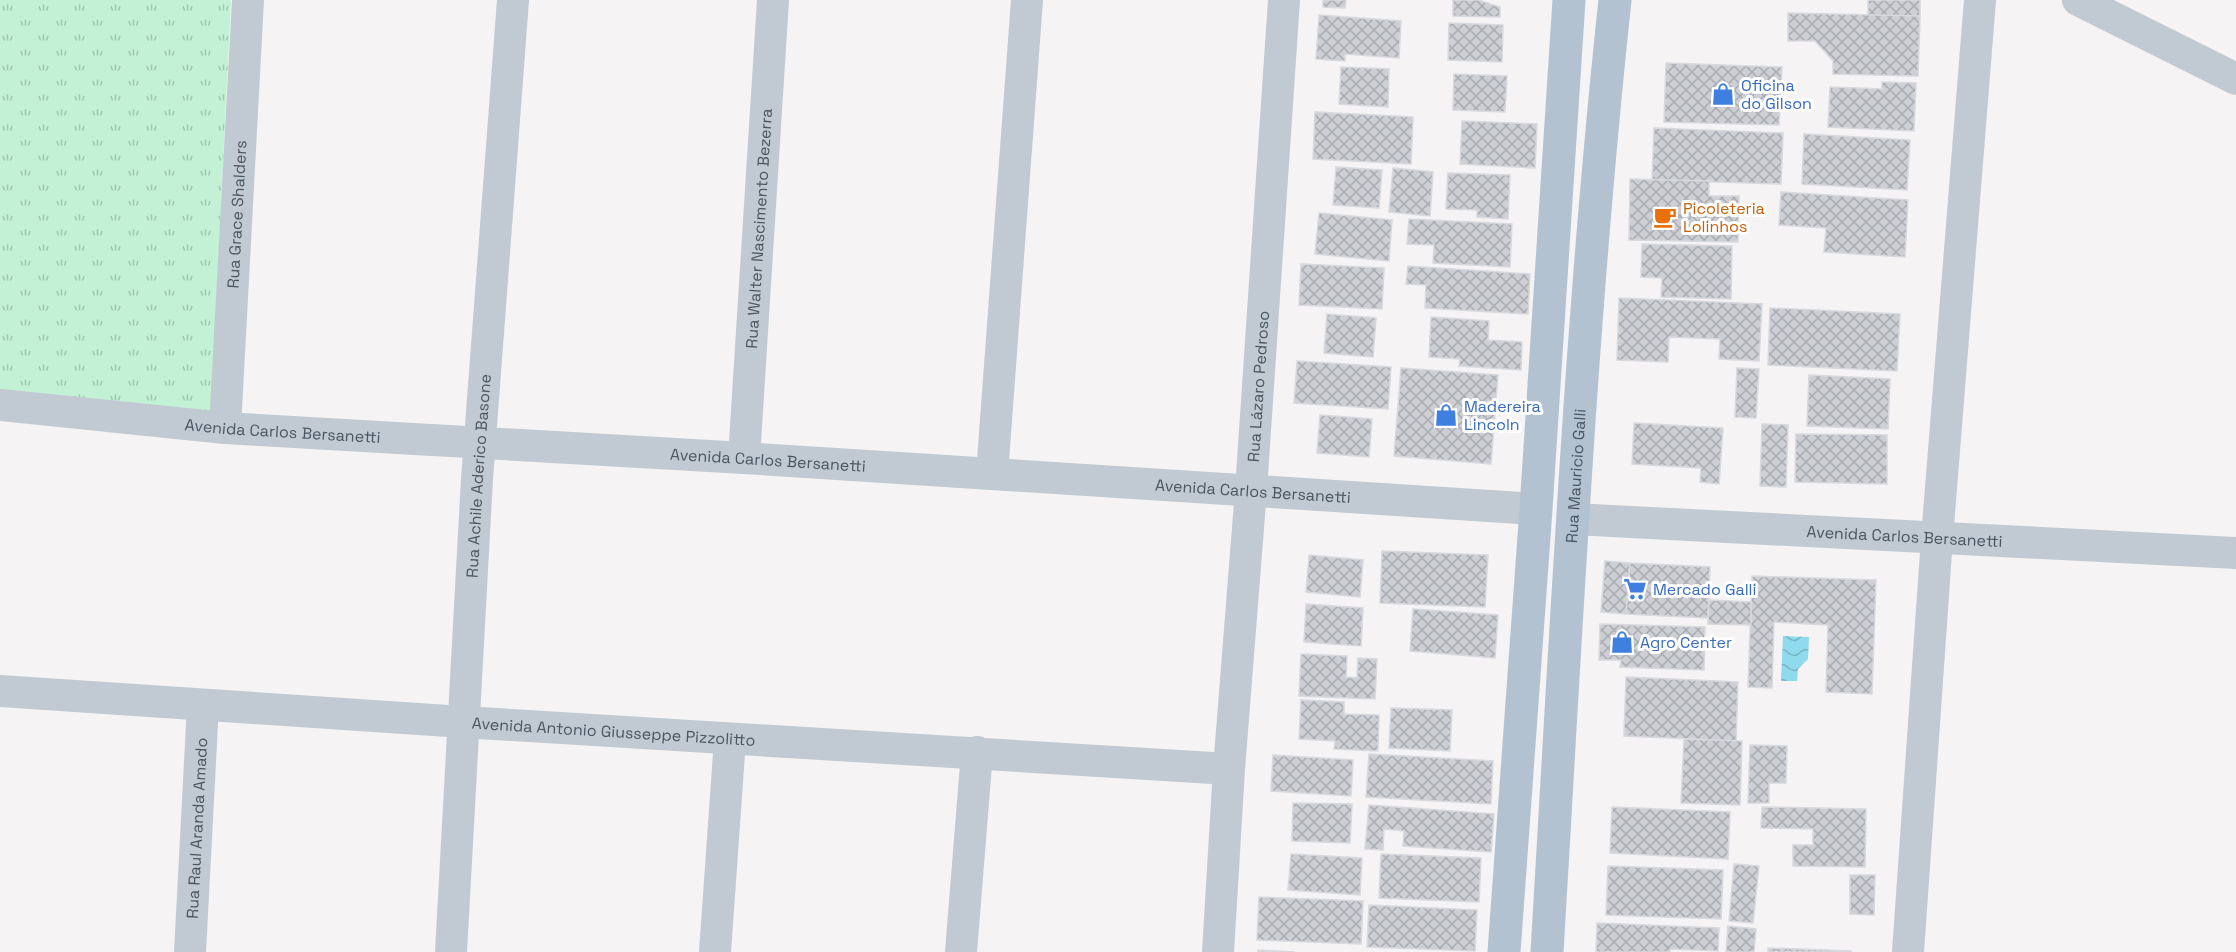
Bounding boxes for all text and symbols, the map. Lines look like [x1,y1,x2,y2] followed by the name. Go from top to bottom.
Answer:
[1741,75,1812,114] place label: Oficina do Gilson
[1710,81,1736,107] shop icon: Oficina do Gilson
[740,108,777,349] street label: Rua Walter Nascimento Bezerra
[222,140,251,289] street label: Rua Grace Shalders
[1683,198,1765,237] place label: Picoleteria Lolinhos
[1652,204,1678,230] cafe icon: Picoleteria Lolinhos
[1242,310,1274,463] street label: Rua Lázaro Pedroso
[461,373,495,578] street label: Rua Achile Aderico Basone
[1464,396,1541,435] place label: Madereira Lincoln
[1433,402,1459,428] shop icon: Madereira Lincoln
[1561,408,1590,544] street label: Rua Mauricio Galli
[184,413,381,447] street label: Avenida Carlos Bersanetti
[669,443,866,476] street label: Avenida Carlos Bersanetti
[1154,474,1351,508] street label: Avenida Carlos Bersanetti
[1806,520,2003,552] street label: Avenida Carlos Bersanetti
[1622,576,1648,602] supermarket icon: Mercado Galli
[1653,579,1756,600] place label: Mercado Galli
[1609,629,1635,655] shop icon: Agro Center
[1640,632,1732,653] place label: Agro Center
[471,712,756,750] street label: Avenida Antonio Giusseppe Pizzolitto
[181,737,212,919] street label: Rua Raul Aranda Amado

